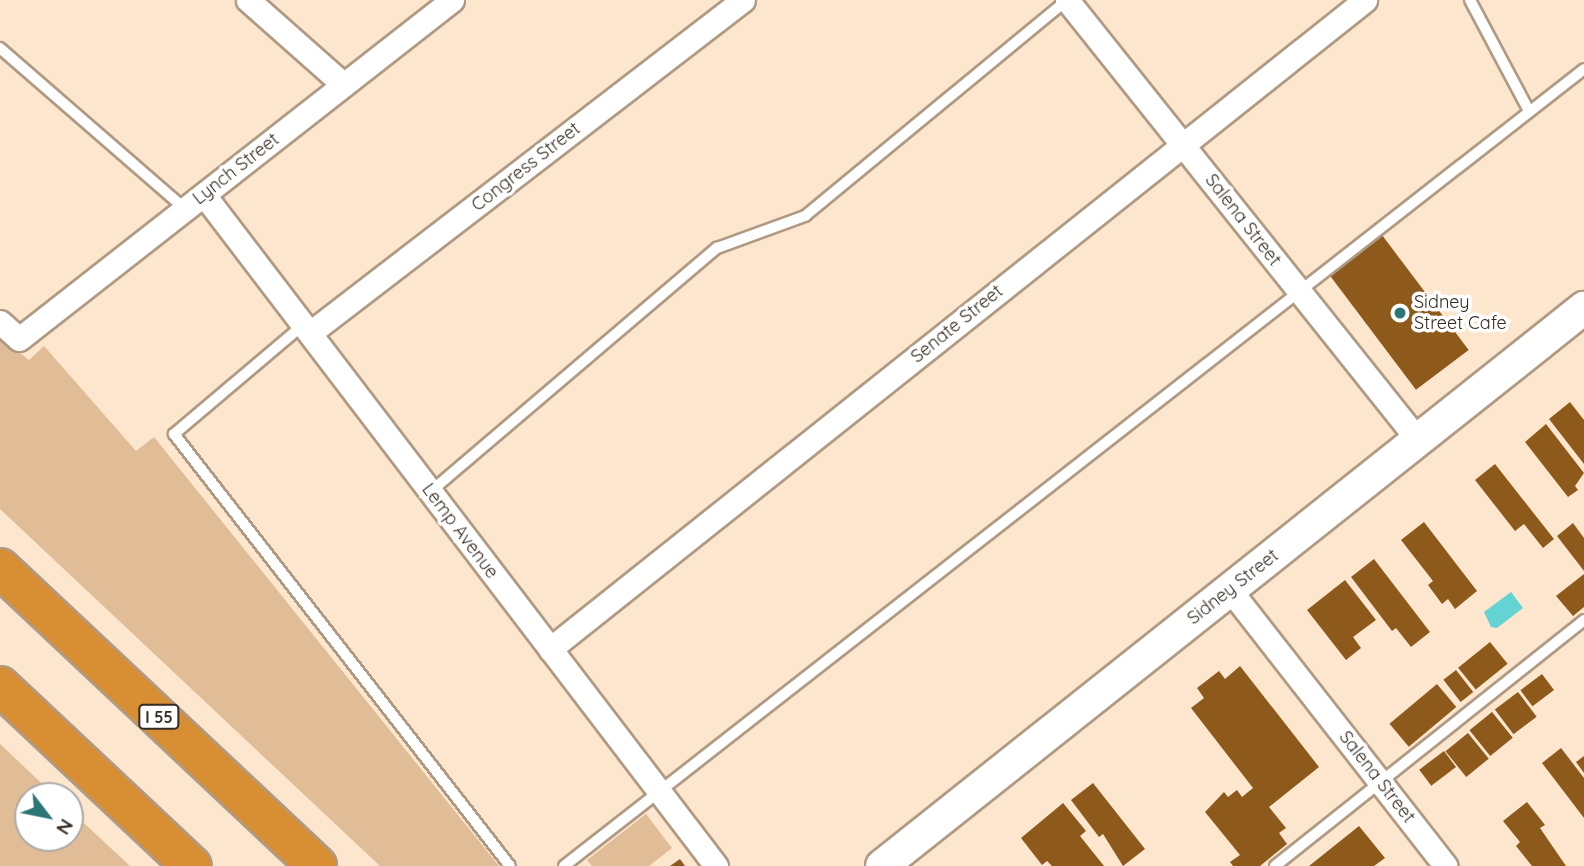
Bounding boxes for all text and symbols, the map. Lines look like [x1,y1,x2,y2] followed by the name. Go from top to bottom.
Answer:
[467,118,585,216] street label: Congress Street
[189,129,283,209] street label: Lynch Street
[1200,170,1286,270] street label: Salena Street
[907,280,1007,368] street label: Senate Street
[1414,292,1507,334] place label: Sidney Street Cafe
[1392,305,1408,321] marker: Sidney Street Cafe
[417,479,503,583] street label: Lemp Avenue
[1183,545,1283,629] street label: Sidney Street
[138,704,180,730] road number: I 55
[1334,727,1420,827] street label: Salena Street
[14,782,84,852] north arrow
[51,815,79,839] text: N

